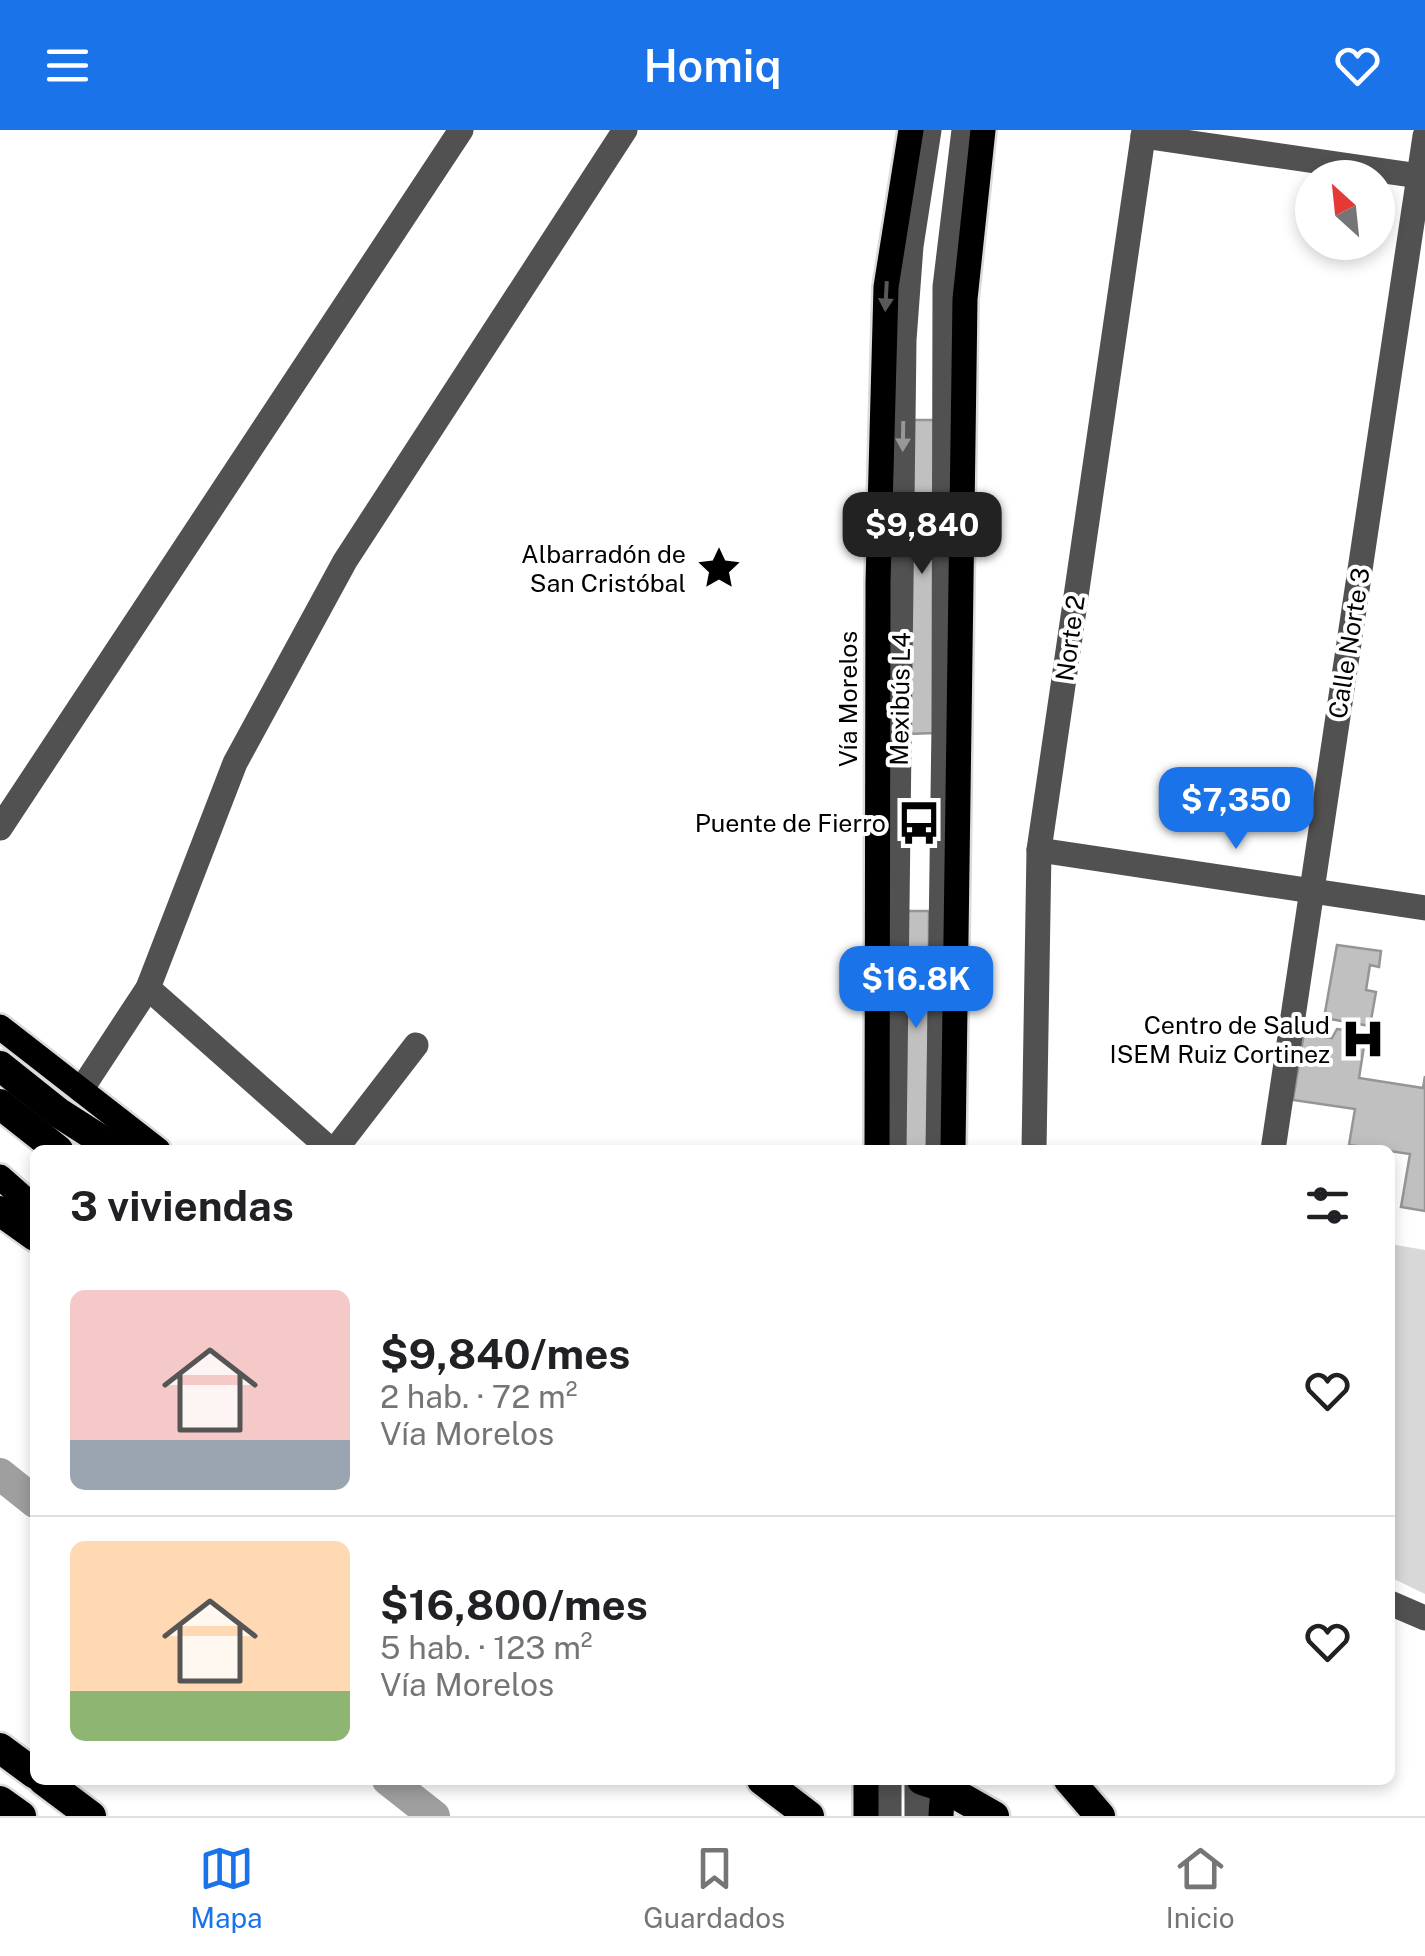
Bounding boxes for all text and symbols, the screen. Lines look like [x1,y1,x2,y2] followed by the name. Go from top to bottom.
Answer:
[40,38,95,93] icon: menu
[1330,38,1385,93] icon: heart
[643,39,782,92] text: Homiq
[1295,160,1395,260] north arrow
[1295,160,1395,260] map controls
[878,280,894,312] one-way arrow
[895,420,911,452] one-way arrow
[841,492,1003,577] pin: $9,840
[865,506,979,543] text: $9,840
[521,539,686,598] place label: Albarradón de San Cristóbal
[695,544,743,592] place icon: Albarradón de San Cristóbal
[1322,565,1376,721] street label: Calle Norte 3
[1049,593,1091,683] street label: Norte 2
[833,631,863,767] street label: Vía Morelos
[884,632,916,766] street label: Mexibús L4
[1155,767,1317,852] pin: $7,350
[1181,781,1291,818] text: $7,350
[895,799,943,847] bus stop icon: Puente de Fierro
[695,808,886,838] place label: Puente de Fierro
[835,946,997,1031] pin: $16.8K
[861,960,971,997] text: $16.8K
[1110,1010,1330,1069] place label: Centro de Salud ISEM Ruiz Cortinez
[1339,1015,1387,1063] hospital icon: Centro de Salud ISEM Ruiz Cortinez
[1300,1178,1355,1233] icon: filters
[70,1181,294,1230] text: 3 viviendas
[380,1329,630,1378] text: $9,840/mes
[150,1330,270,1450] icon: home
[1300,1363,1355,1418] icon: heart
[380,1378,577,1415] text: 2 hab. · 72 m²
[380,1415,554,1452] text: Vía Morelos
[380,1580,648,1629] text: $16,800/mes
[150,1581,270,1701] icon: home
[1300,1614,1355,1669] icon: heart
[380,1629,593,1666] text: 5 hab. · 123 m²
[380,1666,554,1703] text: Vía Morelos
[190,1841,263,1934] tab: Mapa
[643,1841,785,1934] tab: Guardados
[1166,1841,1235,1934] tab: Inicio

